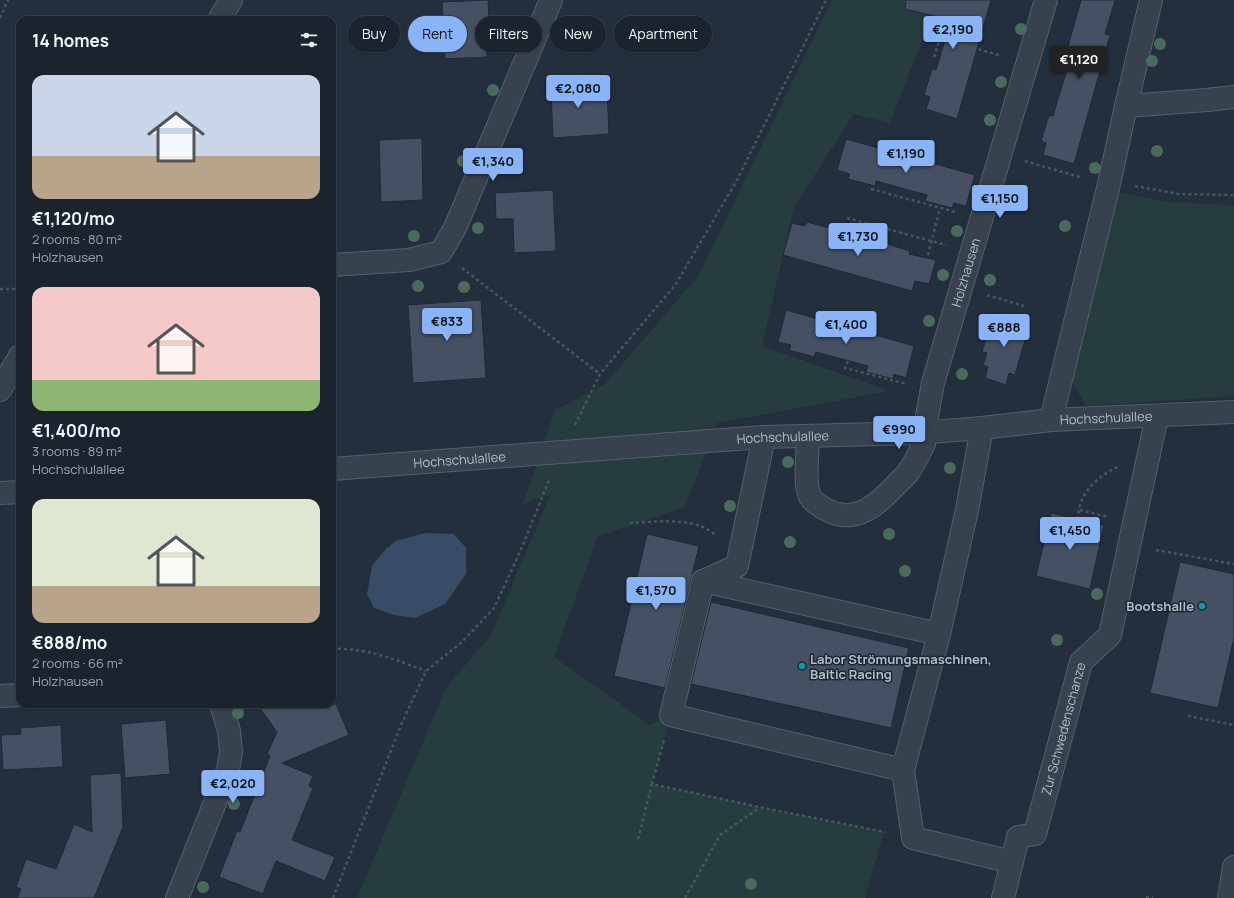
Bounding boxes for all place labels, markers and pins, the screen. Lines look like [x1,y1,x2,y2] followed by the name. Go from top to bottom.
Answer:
[920,16,986,50] pin: €2,190
[1046,46,1112,80] pin: €1,120
[545,75,611,109] pin: €2,080
[873,140,939,174] pin: €1,190
[460,148,526,182] pin: €1,340
[967,185,1033,219] pin: €1,150
[825,223,891,257] pin: €1,730
[423,308,471,342] pin: €833
[813,311,879,345] pin: €1,400
[980,314,1028,348] pin: €888
[875,416,923,450] pin: €990
[1037,517,1103,551] pin: €1,450
[623,577,689,611] pin: €1,570
[1126,597,1194,615] place label: Bootshalle
[1197,601,1207,611] marker: Bootshalle
[810,650,992,683] place label: Labor Strömungsmaschinen, Baltic Racing
[797,661,807,671] marker: Labor Strömungsmaschinen, Baltic Racing
[200,770,266,804] pin: €2,020

